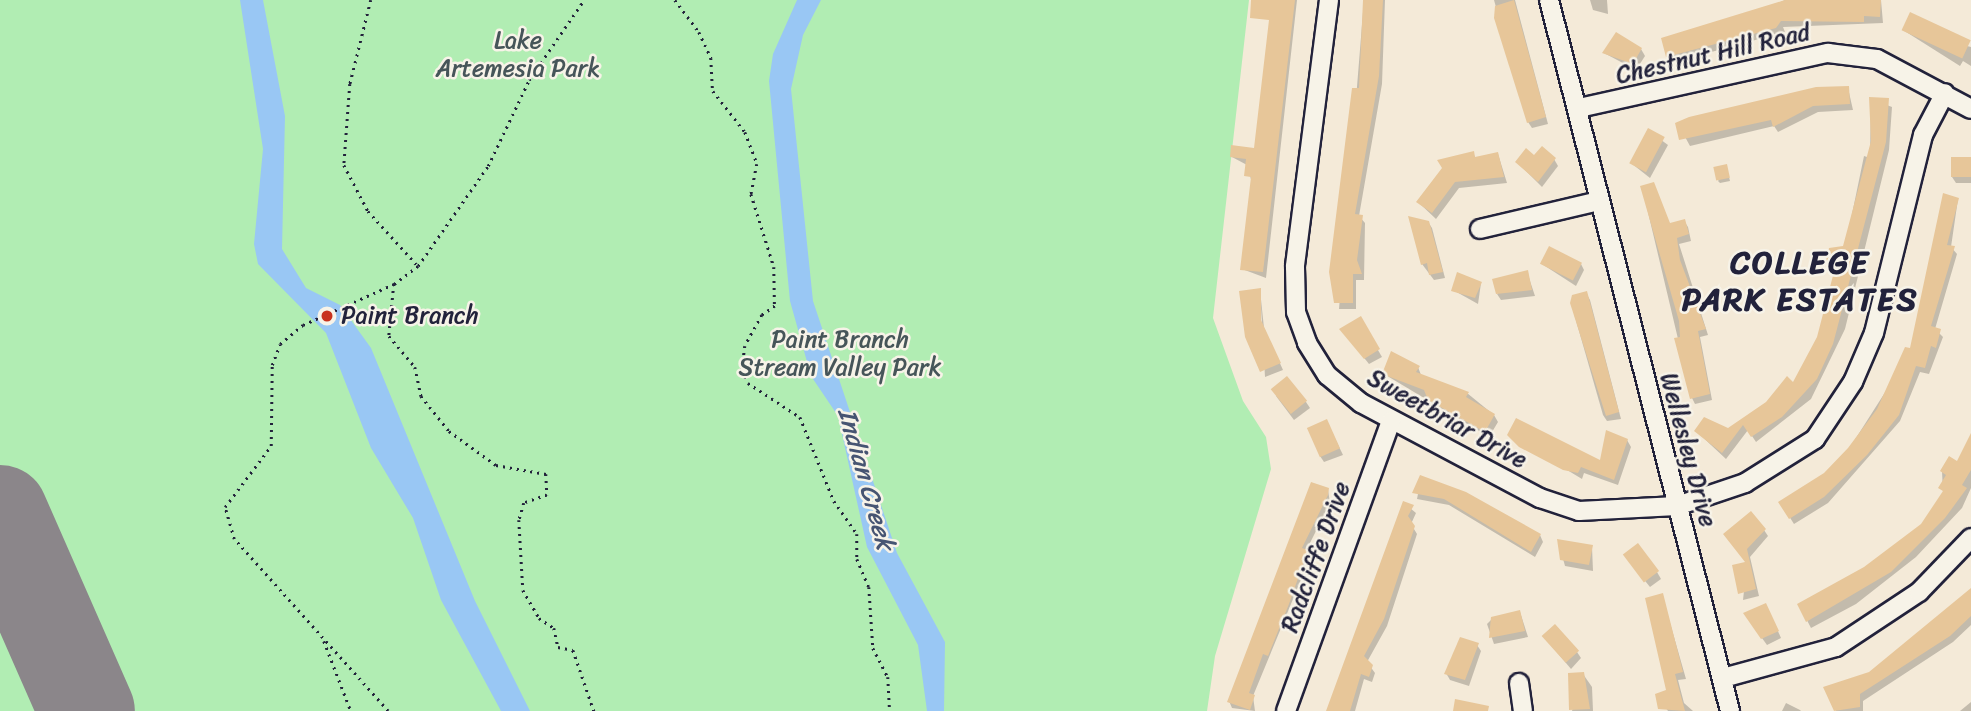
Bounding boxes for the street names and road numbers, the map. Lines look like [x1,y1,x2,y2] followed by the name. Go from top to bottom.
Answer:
[1613,18,1813,90] street label: Chestnut Hill Road
[1362,363,1532,475] street label: Sweetbriar Drive
[1654,370,1722,530] street label: Wellesley Drive
[1275,478,1357,636] street label: Radcliffe Drive

